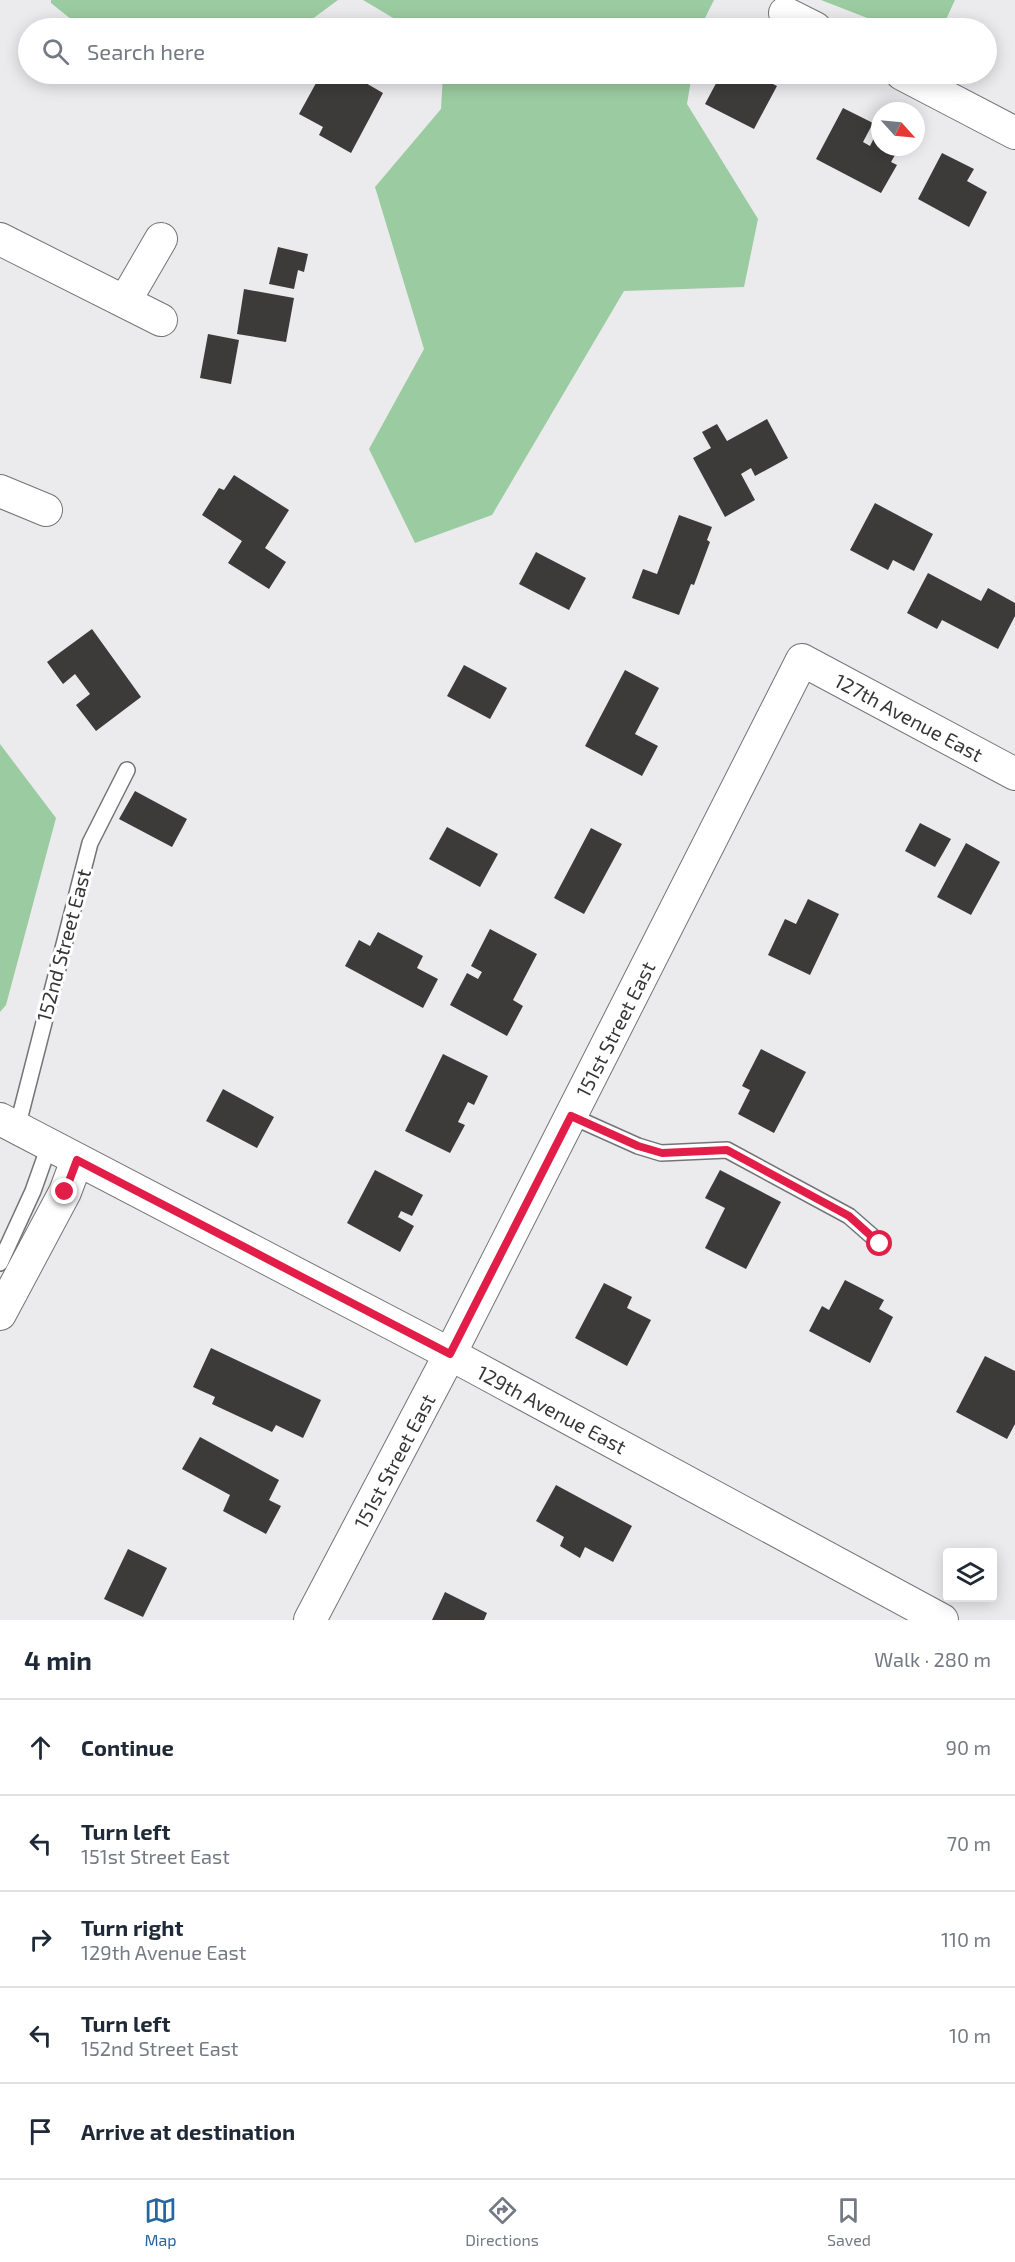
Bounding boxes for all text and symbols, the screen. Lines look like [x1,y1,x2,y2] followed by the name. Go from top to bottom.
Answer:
[18,18,997,84] search box
[39,35,72,68] icon: search
[87,38,205,64] text: Search here
[871,102,925,156] north arrow
[831,668,987,766] street label: 127th Avenue East
[31,865,95,1024] street label: 152nd Street East
[571,957,660,1101] street label: 151st Street East
[51,1178,77,1204] route end
[866,1230,892,1256] route start
[473,1360,631,1459] street label: 129th Avenue East
[348,1389,440,1532] street label: 151st Street East
[943,1548,997,1602] map controls
[943,1548,997,1602] button: layers
[24,1644,92,1675] text: 4 min
[874,1647,991,1671] text: Walk · 280 m
[24,1731,57,1764] icon: ahead
[81,1734,174,1760] text: Continue
[946,1735,991,1759] text: 90 m
[81,1818,170,1844] text: Turn left
[24,1827,57,1860] icon: left
[947,1831,991,1855] text: 70 m
[81,1844,230,1868] text: 151st Street East
[81,1914,183,1940] text: Turn right
[24,1923,57,1956] icon: right
[941,1927,991,1951] text: 110 m
[81,1940,246,1964] text: 129th Avenue East
[81,2010,170,2036] text: Turn left
[24,2019,57,2052] icon: left
[949,2023,991,2047] text: 10 m
[81,2036,238,2060] text: 152nd Street East
[24,2115,57,2148] icon: arrive
[81,2118,295,2144] text: Arrive at destination
[144,2194,177,2249] tab: Map
[465,2194,539,2249] tab: Directions
[827,2194,871,2249] tab: Saved

